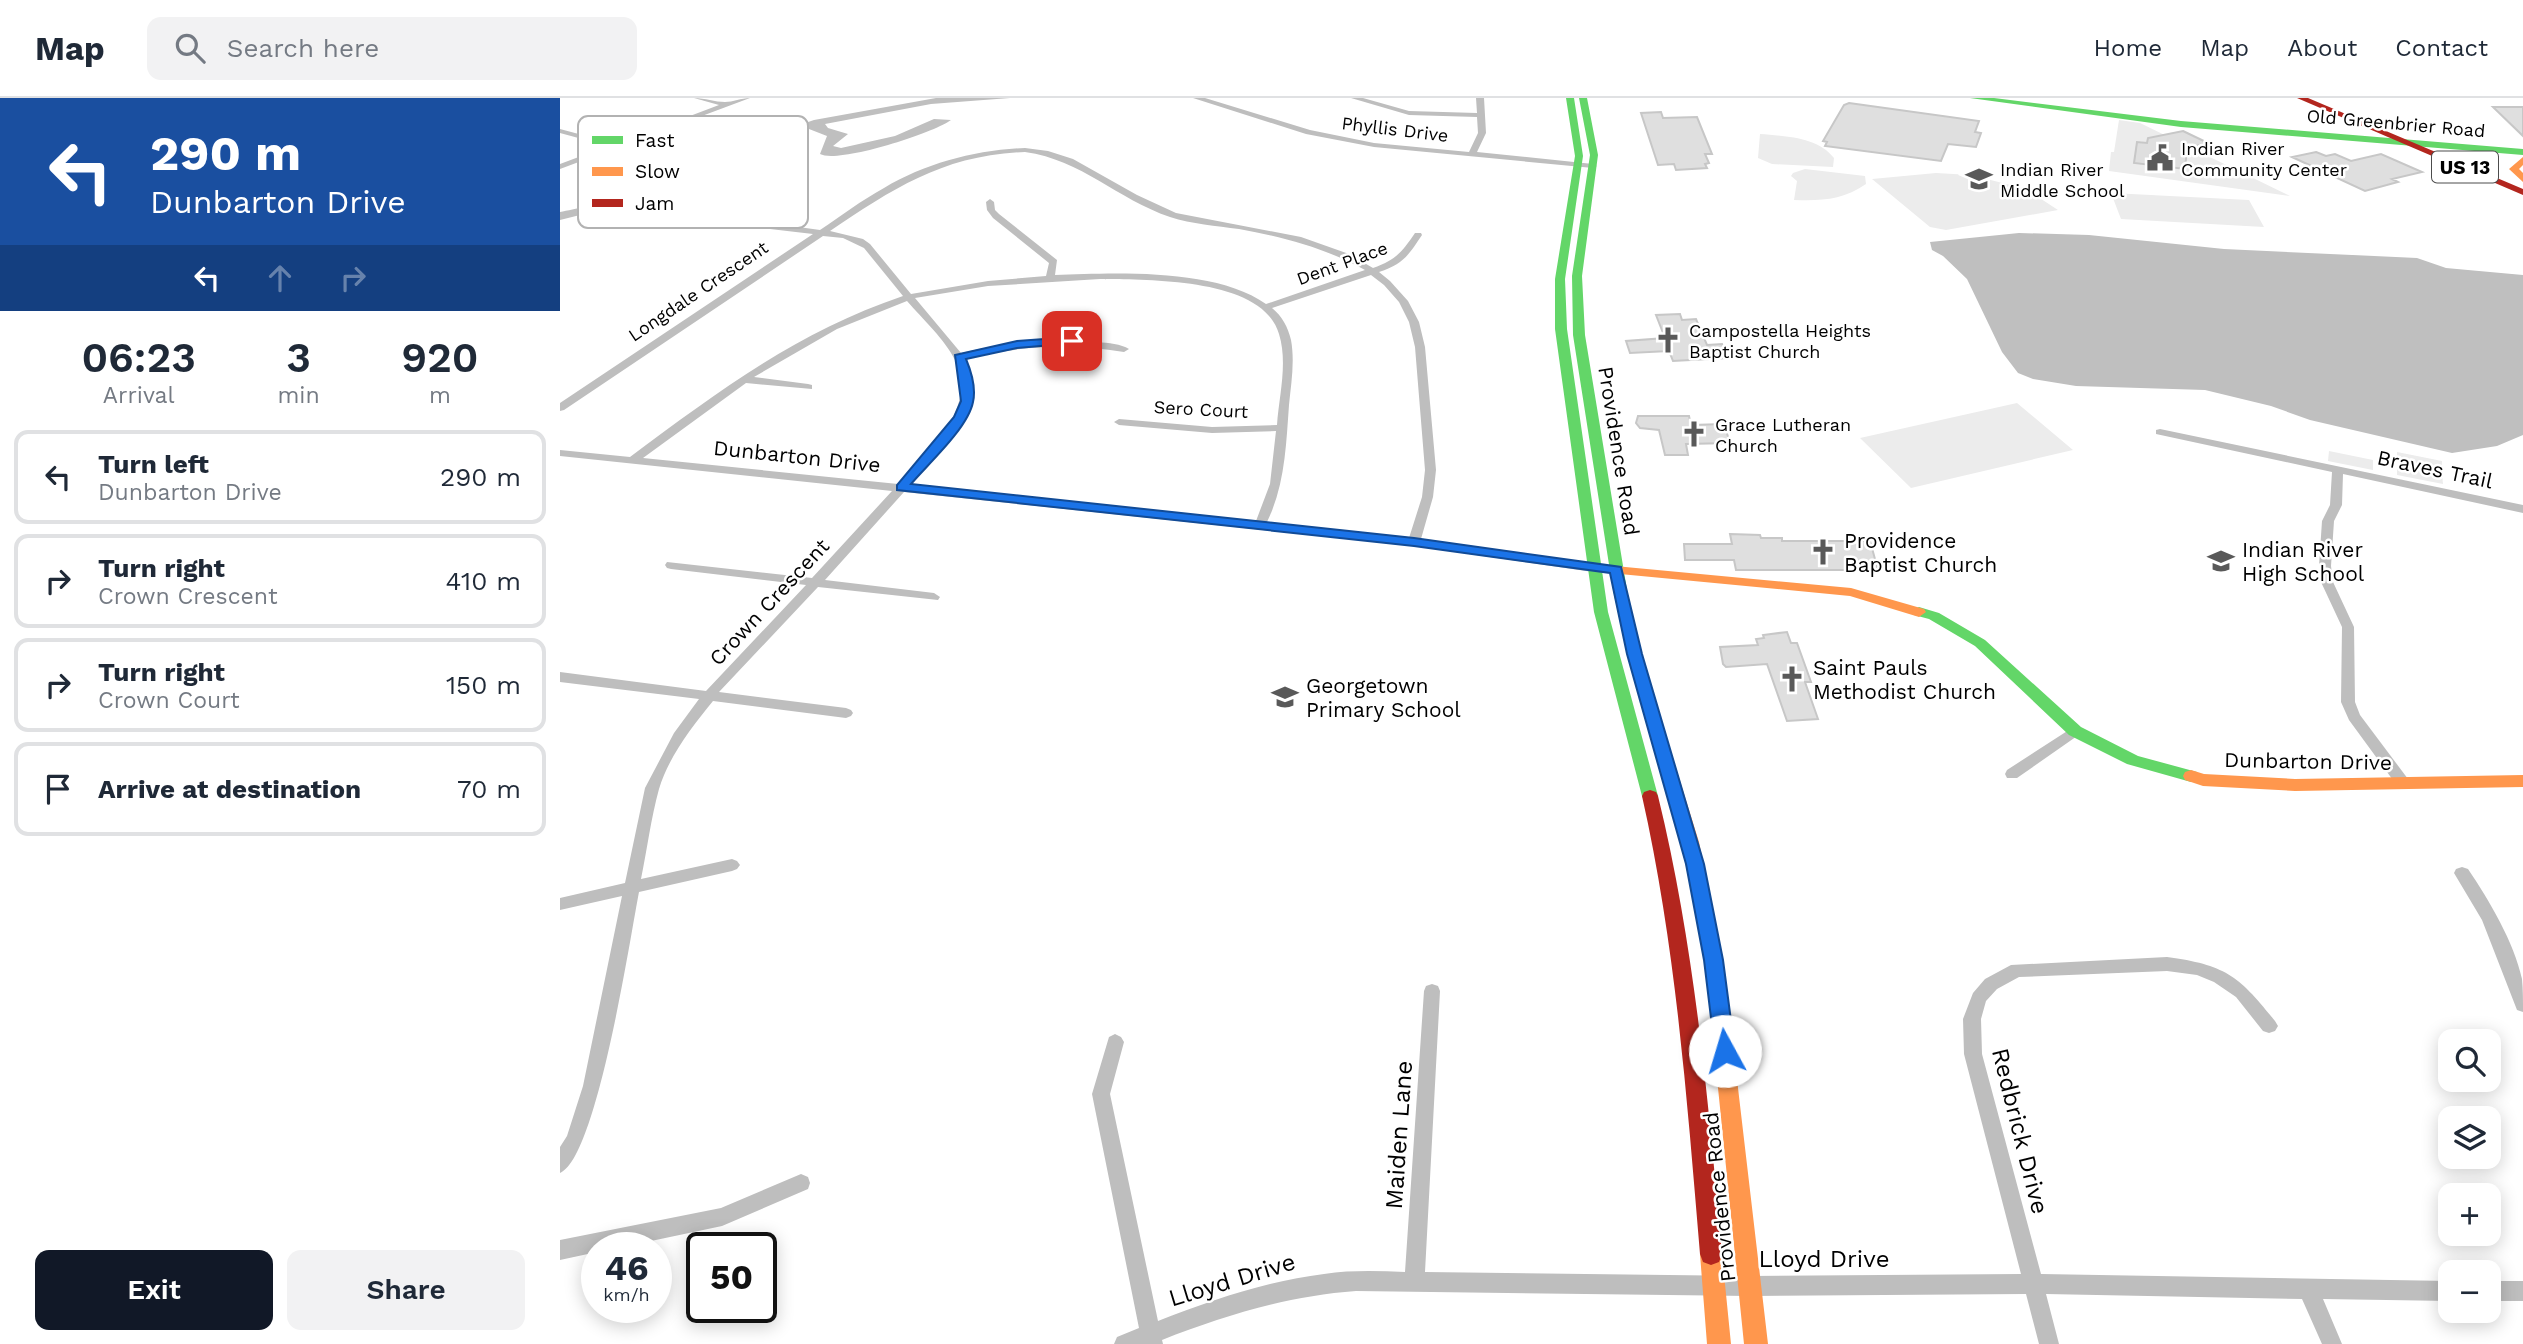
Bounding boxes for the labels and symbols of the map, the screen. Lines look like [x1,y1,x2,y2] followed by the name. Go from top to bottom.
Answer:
[2306,105,2486,141] street label: Old Greenbrier Road
[1340,112,1450,146] street label: Phyllis Drive
[578,116,808,228] legend
[635,129,674,152] text: Fast
[2181,138,2347,180] place label: Indian River Community Center
[2145,143,2175,173] public building icon: Indian River Community Center
[2432,152,2498,183] road number: US 13
[2000,159,2125,201] place label: Indian River Middle School
[635,160,680,183] text: Slow
[1964,164,1994,194] school or university icon: Indian River Middle School
[635,192,674,215] text: Jam
[624,236,772,346] street label: Longdale Crescent
[1294,237,1390,289] street label: Dent Place
[1042,311,1102,371] pin
[1689,320,1871,362] place label: Campostella Heights Baptist Church
[1653,325,1683,355] church icon: Campostella Heights Baptist Church
[1593,365,1645,537] street label: Providence Road
[1153,396,1249,422] street label: Sero Court
[1715,414,1851,456] place label: Grace Lutheran Church
[1679,419,1709,449] church icon: Grace Lutheran Church
[712,435,882,477] street label: Dunbarton Drive
[2375,445,2496,494] street label: Braves Trail
[1844,528,1997,577] place label: Providence Baptist Church
[704,533,834,670] street label: Crown Crescent
[1808,537,1838,567] church icon: Providence Baptist Church
[2242,537,2365,586] place label: Indian River High School
[2206,546,2236,576] school or university icon: Indian River High School
[1813,655,1996,704] place label: Saint Pauls Methodist Church
[1777,664,1807,694] church icon: Saint Pauls Methodist Church
[1306,673,1461,722] place label: Georgetown Primary School
[1270,682,1300,712] school or university icon: Georgetown Primary School
[2224,747,2392,775] street label: Dunbarton Drive
[1688,1014,1762,1088] position arrow
[1986,1045,2054,1217] street label: Redbrick Drive
[1380,1060,1418,1210] street label: Maiden Lane
[1698,1111,1740,1283] street label: Providence Road
[686,1232,777,1323] speed limit sign: 50
[1758,1245,1890,1273] street label: Lloyd Drive
[1165,1247,1299,1313] street label: Lloyd Drive

